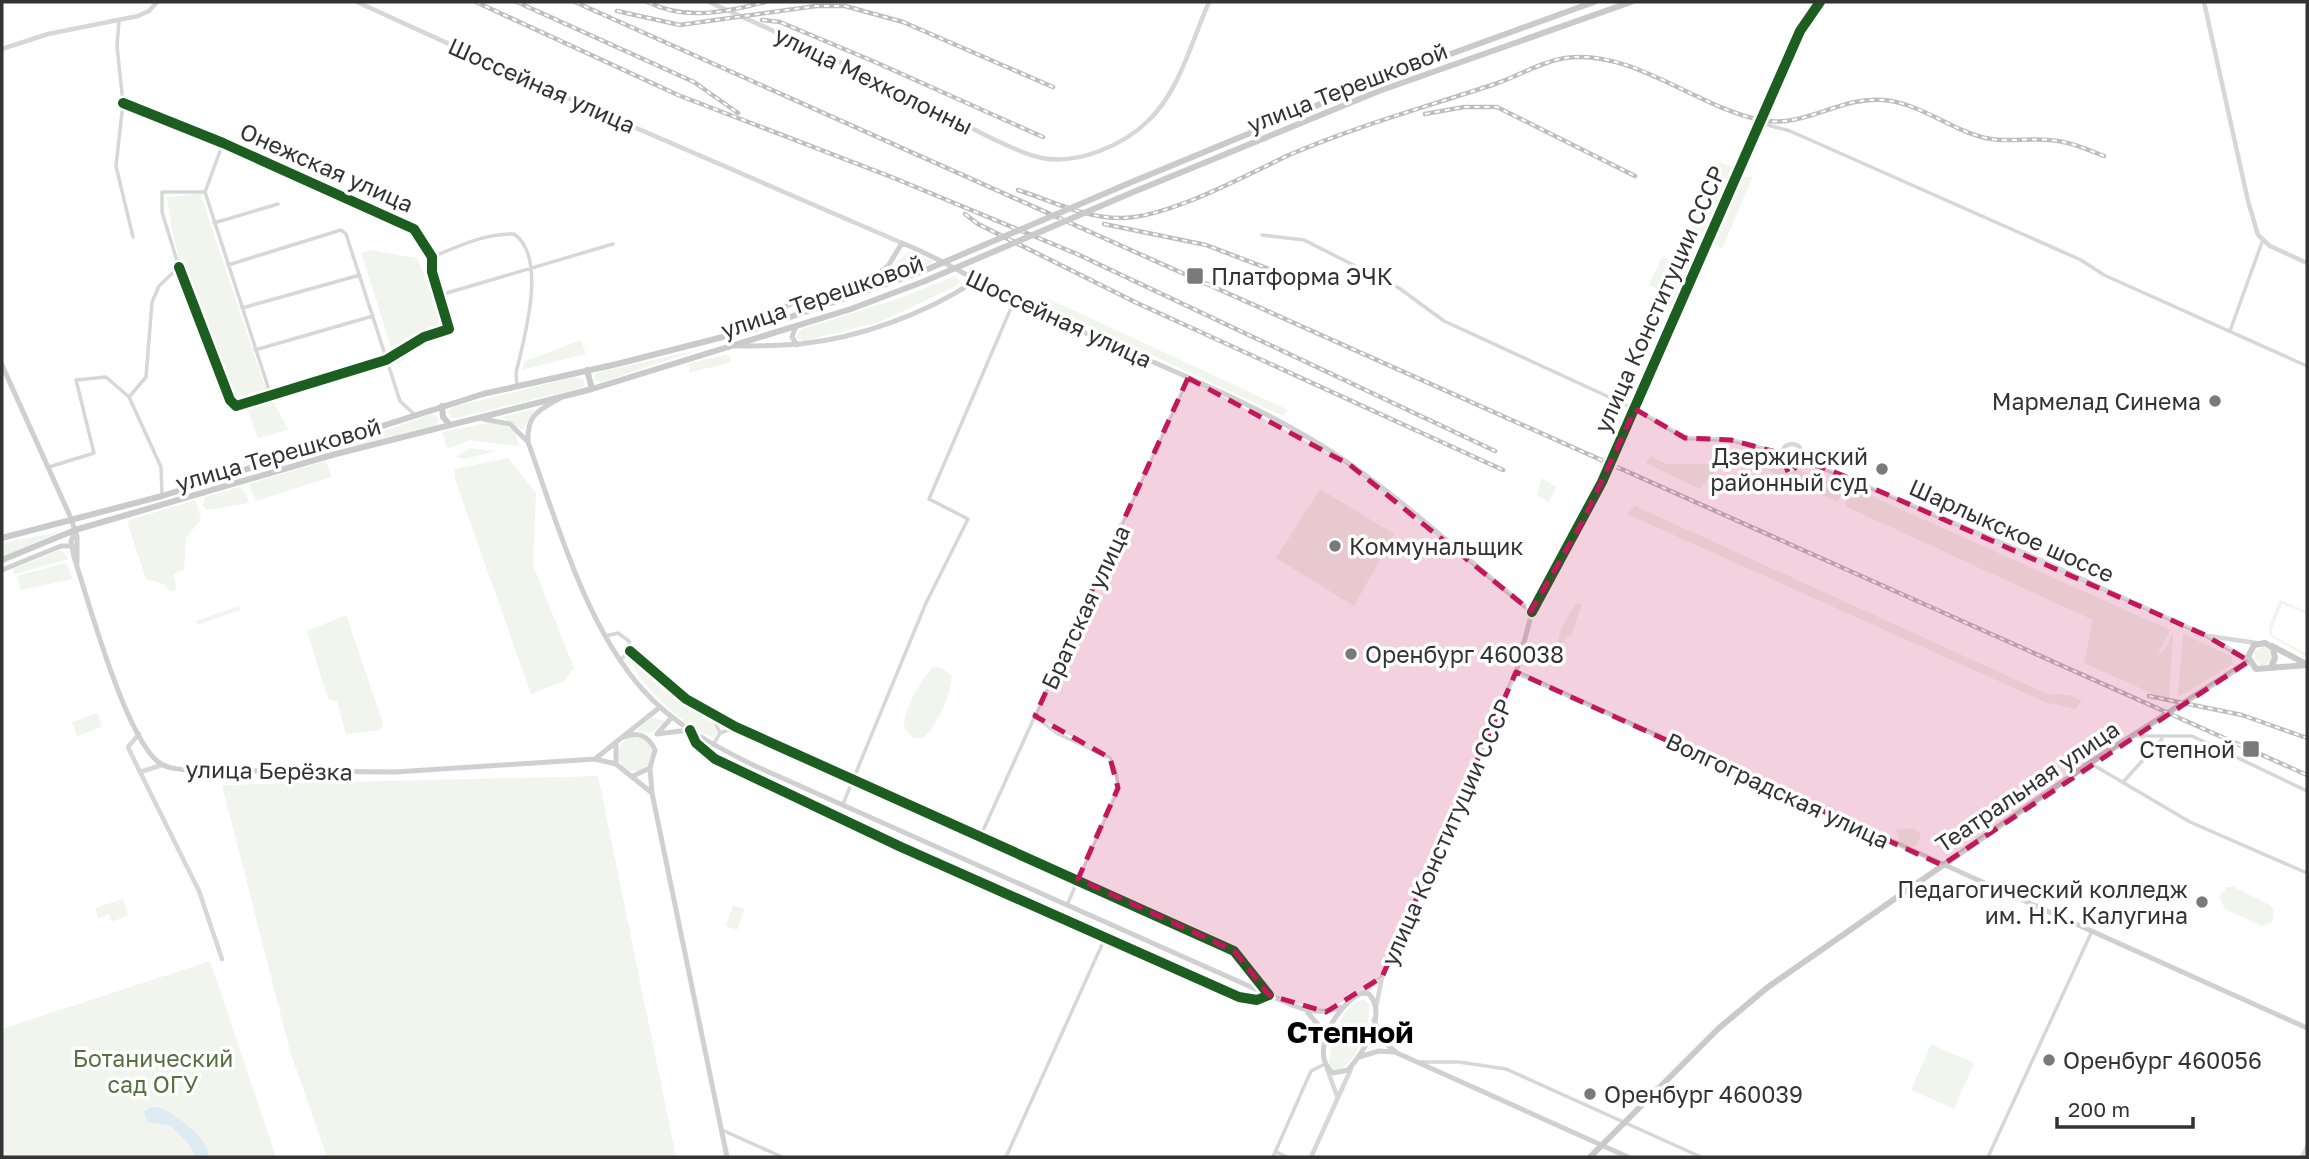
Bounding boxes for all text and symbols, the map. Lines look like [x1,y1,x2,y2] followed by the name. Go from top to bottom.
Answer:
[770,20,978,140] street label: улица Мехколонны
[444,31,640,139] street label: Шоссейная улица
[1243,36,1451,138] street label: улица Терешковой
[236,116,418,218] street label: Онежская улица
[1587,161,1731,437] street label: улица Конституции СССР
[717,248,927,344] street label: улица Терешковой
[1211,262,1393,290] place label: Платформа ЭЧК
[962,263,1156,373] street label: Шоссейная улица
[1185,266,1205,286] marker: Платформа ЭЧК
[1992,387,2201,415] place label: Мармелад Синема
[2207,393,2223,409] marker: Мармелад Синема
[172,411,384,497] street label: улица Терешковой
[1710,442,1868,496] place label: Дзержинский районный суд
[1874,461,1890,477] marker: Дзержинский районный суд
[1905,472,2119,588] street label: Шарлыкское шоссе
[1035,520,1135,694] street label: Братская улица
[1349,532,1524,560] place label: Коммунальщик
[1327,538,1343,554] marker: Коммунальщик
[1365,640,1564,668] place label: Оренбург 460038
[1343,646,1359,662] marker: Оренбург 460038
[1374,694,1518,970] street label: улица Конституции СССР
[1930,714,2124,858] street label: Театральная улица
[1662,726,1894,854] street label: Волгоградская улица
[2139,735,2235,763] place label: Степной
[2241,739,2261,759] marker: Степной
[185,755,353,785] street label: улица Берёзка
[1897,875,2188,929] place label: Педагогический колледж им. Н.К. Калугина
[2194,894,2210,910] marker: Педагогический колледж им. Н.К. Калугина
[1287,1014,1413,1050] district label: Степной
[73,1044,233,1098] park label: Ботанический сад ОГУ
[2063,1046,2262,1074] place label: Оренбург 460056
[2041,1052,2057,1068] marker: Оренбург 460056
[1604,1080,1803,1108] place label: Оренбург 460039
[1582,1086,1598,1102] marker: Оренбург 460039
[2057,1086,2194,1130] scale bar
[2068,1096,2130,1122] text: 200 m

